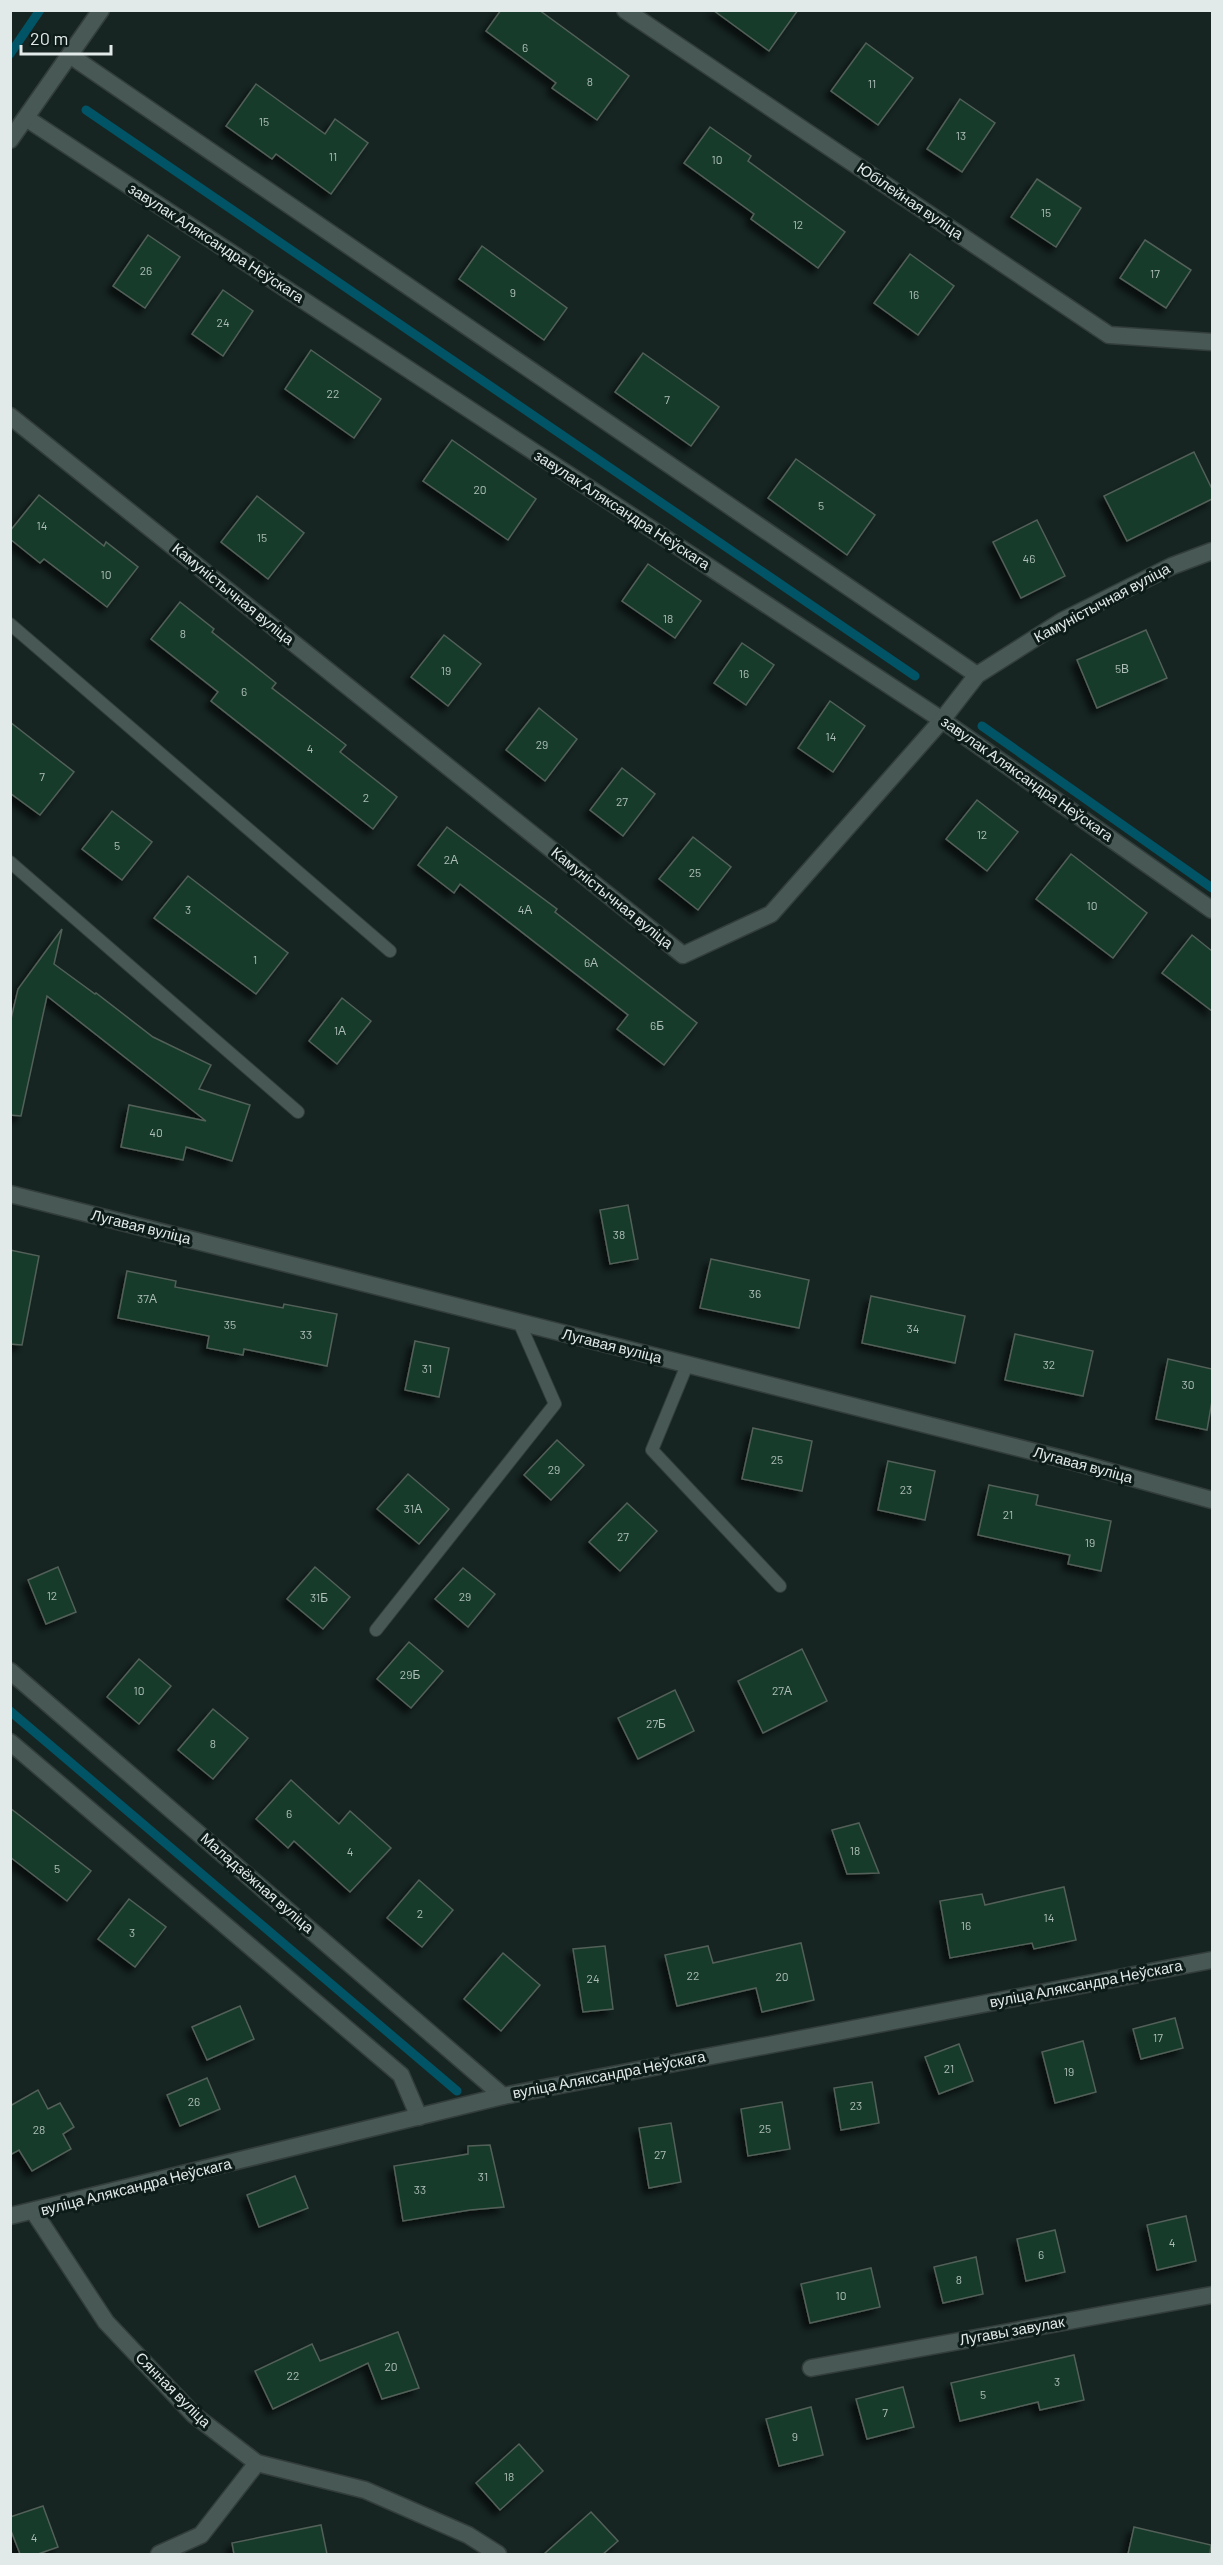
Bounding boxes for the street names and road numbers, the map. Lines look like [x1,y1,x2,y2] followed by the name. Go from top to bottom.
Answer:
[854,158,968,243] street label: Юбілейная вуліца
[125,179,308,306] street label: завулак Аляксандра Неўскага
[531,446,714,573] street label: завулак Аляксандра Неўскага
[169,539,299,648] street label: Камуністычная вуліца
[1031,558,1173,646] street label: Камуністычная вуліца
[938,712,1118,845] street label: завулак Аляксандра Неўскага
[548,843,678,952] street label: Камуністычная вуліца
[90,1205,194,1247] street label: Лугавая вуліца
[561,1324,665,1366] street label: Лугавая вуліца
[1032,1442,1136,1486] street label: Лугавая вуліца
[198,1828,318,1937] street label: Маладзёжная вуліца
[988,1955,1184,2011] street label: вуліца Аляксандра Неўскага
[511,2046,707,2102] street label: вуліца Аляксандра Неўскага
[39,2153,234,2218] street label: вуліца Аляксандра Неўскага
[958,2312,1066,2348] street label: Лугавы завулак
[132,2348,215,2431] street label: Сянная вуліца

